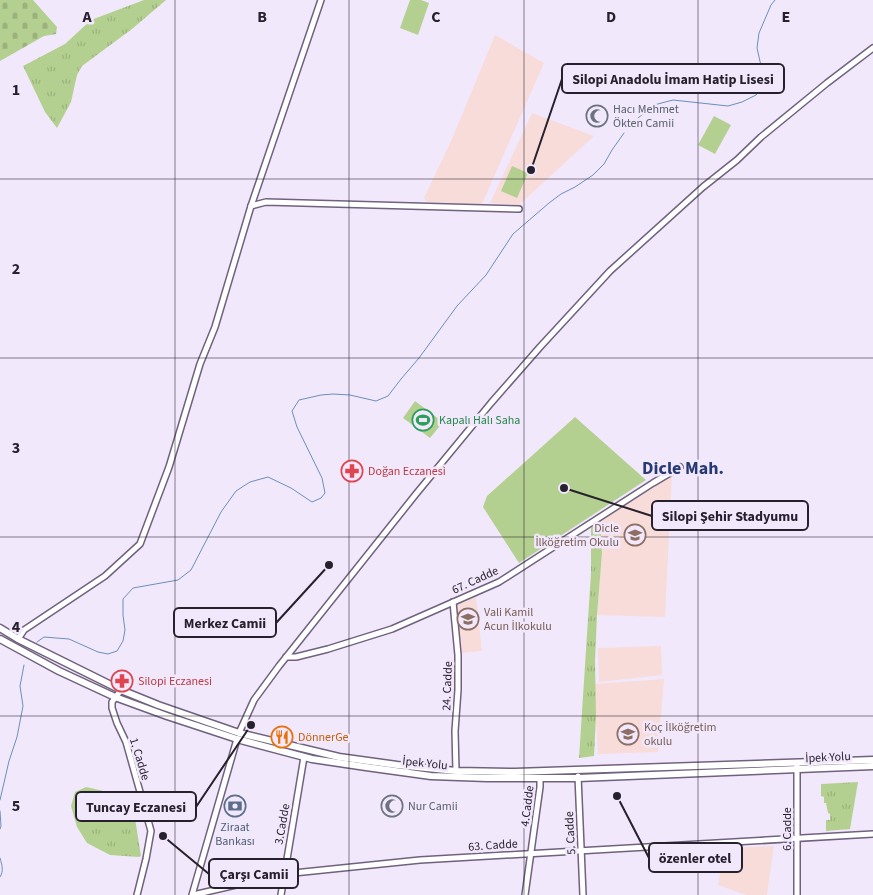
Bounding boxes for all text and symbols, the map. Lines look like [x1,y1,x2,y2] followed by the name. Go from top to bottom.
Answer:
[81,6,92,28] text: A
[257,6,267,28] text: B
[431,6,441,28] text: C
[606,6,616,28] text: D
[782,6,790,28] text: E
[562,64,784,93] callout: Silopi Anadolu İmam Hatip Lisesi
[572,70,774,90] text: Silopi Anadolu İmam Hatip Lisesi
[12,79,20,101] text: 1
[613,101,679,132] place label: Hacı Mehmet Ökten Camii
[585,104,609,128] mosque icon: Hacı Mehmet Ökten Camii
[12,258,20,280] text: 2
[411,408,435,432] sports icon: Kapalı Halı Saha
[439,412,520,429] place label: Kapalı Halı Saha
[12,437,20,459] text: 3
[642,456,724,481] district label: Dicle Mah.
[340,459,364,483] pharmacy icon: Doğan Eczanesi
[368,463,446,480] place label: Doğan Eczanesi
[652,501,808,530] callout: Silopi Şehir Stadyumu
[662,507,798,527] text: Silopi Şehir Stadyumu
[535,520,619,551] place label: Dicle İlköğretim Okulu
[623,523,647,547] school or university icon: Dicle İlköğretim Okulu
[449,562,501,599] street label: 67. Cadde
[484,604,552,635] place label: Vali Kamil Acun İlkokulu
[456,607,480,631] school or university icon: Vali Kamil Acun İlkokulu
[174,608,276,637] callout: Merkez Camii
[184,614,266,634] text: Merkez Camii
[12,616,21,638] text: 4
[438,661,457,711] street label: 24. Cadde
[110,669,134,693] pharmacy icon: Silopi Eczanesi
[138,673,212,690] place label: Silopi Eczanesi
[644,719,717,750] place label: Koç İlköğretim okulu
[616,722,640,746] school or university icon: Koç İlköğretim okulu
[270,725,294,749] restaurant icon: DönnerGe
[298,729,349,746] place label: DönnerGe
[125,736,154,782] street label: 1. Cadde
[805,748,851,767] street label: İpek Yolu
[401,753,448,774] street label: İpek Yolu
[517,785,538,828] street label: 4.Cadde
[76,792,196,821] callout: Tuncay Eczanesi
[223,794,247,818] bank icon: Ziraat Bankası
[380,794,404,818] mosque icon: Nur Camii
[12,795,20,817] text: 5
[86,798,186,818] text: Tuncay Eczanesi
[408,798,458,815] place label: Nur Camii
[271,802,294,846] street label: 3.Cadde
[779,807,796,851] street label: 6. Cadde
[561,811,580,855] street label: 5. Cadde
[215,819,255,850] place label: Ziraat Bankası
[468,835,518,856] street label: 63. Cadde
[649,843,742,872] callout: özenler otel
[659,849,731,869] text: özenler otel
[209,859,298,888] callout: Çarşı Camii
[219,865,289,885] text: Çarşı Camii

